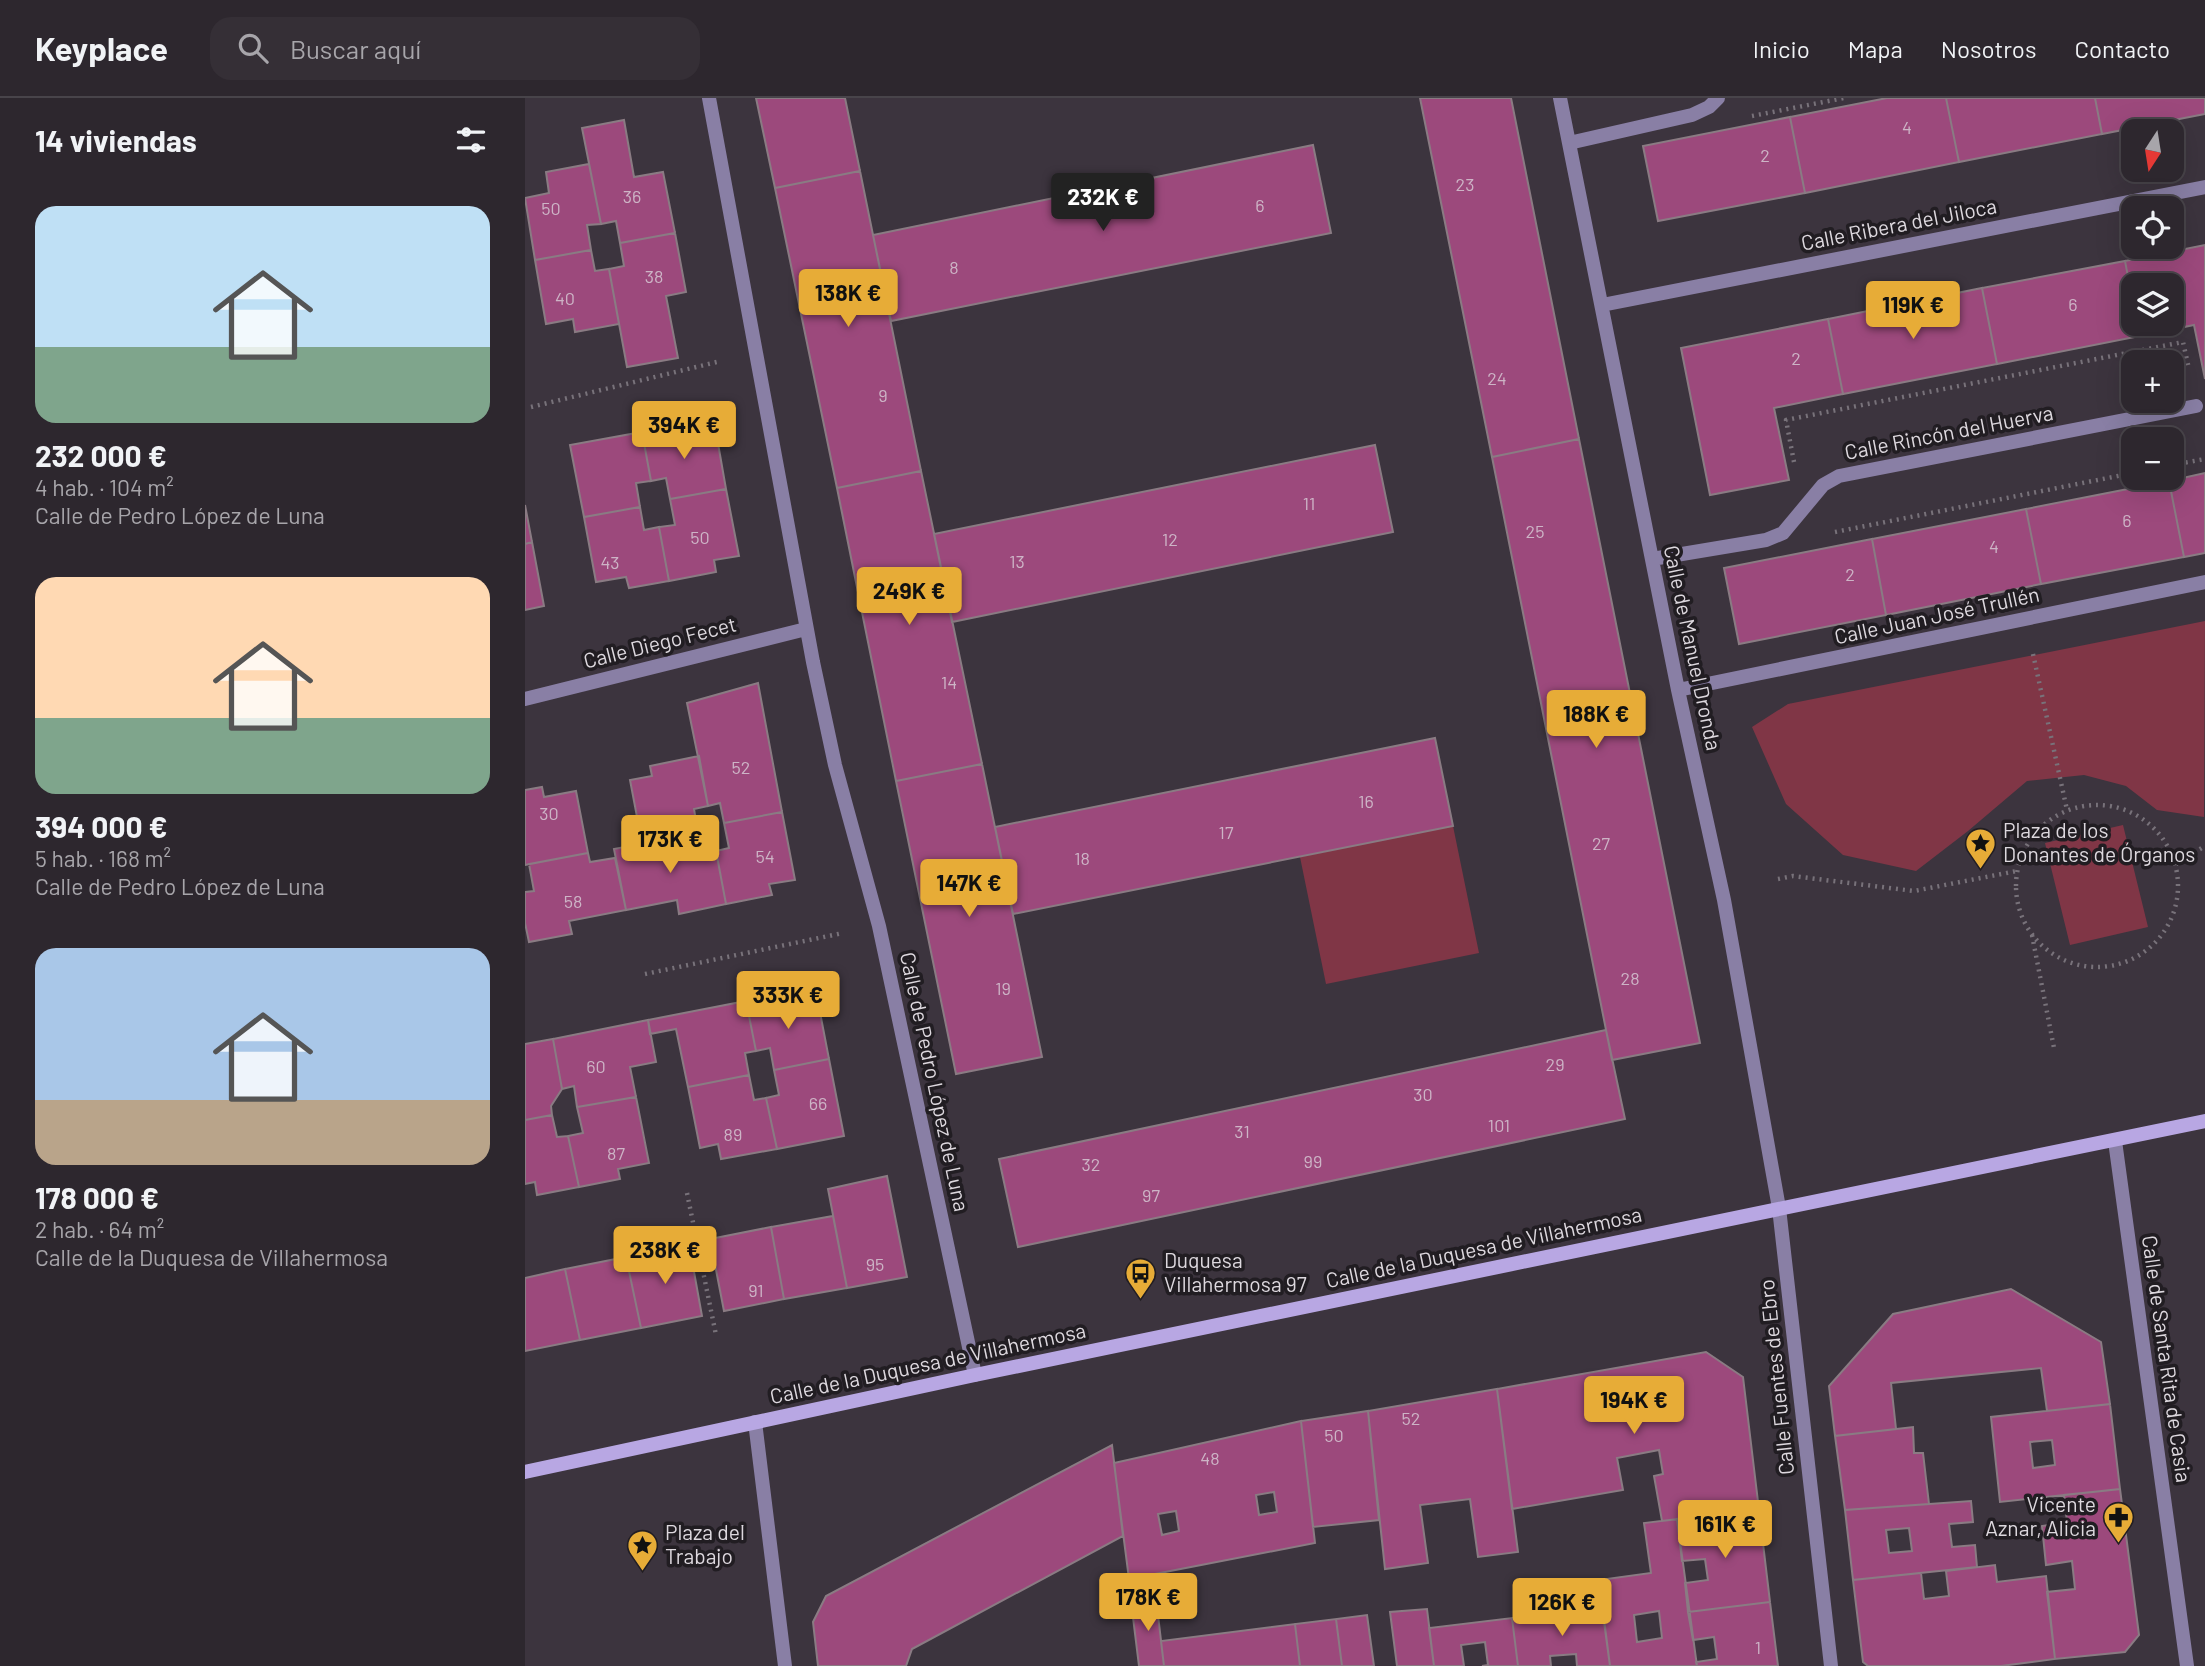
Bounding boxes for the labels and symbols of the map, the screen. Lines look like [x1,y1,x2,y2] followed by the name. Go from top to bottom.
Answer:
[1902,116,1912,138] house number: 4
[2121,119,2184,182] north arrow
[1760,144,1770,166] house number: 2
[1456,173,1474,195] house number: 23
[1046,174,1160,233] pin: 232K €
[623,185,641,207] house number: 36
[1799,192,1999,255] street label: Calle Ribera del Jiloca
[1255,194,1265,216] house number: 6
[541,197,561,219] house number: 50
[949,256,959,278] house number: 8
[645,265,663,287] house number: 38
[791,270,905,329] pin: 138K €
[1856,282,1970,341] pin: 119K €
[555,287,575,309] house number: 40
[2068,293,2078,315] house number: 6
[1791,347,1801,369] house number: 2
[1487,367,1507,389] house number: 24
[878,384,888,406] house number: 9
[1842,399,2055,464] street label: Calle Rincón del Huerva
[627,402,741,461] pin: 394K €
[1303,492,1315,514] house number: 11
[2122,509,2132,531] house number: 6
[1526,520,1544,542] house number: 25
[690,526,710,548] house number: 50
[1162,528,1178,550] house number: 12
[1989,535,1999,557] house number: 4
[1660,543,1727,753] street label: Calle de Manuel Dronda
[1009,550,1025,572] house number: 13
[600,551,620,573] house number: 43
[1845,563,1855,585] house number: 2
[852,568,966,627] pin: 249K €
[1832,581,2041,648] street label: Calle Juan José Trullén
[581,610,739,673] street label: Calle Diego Fecet
[941,671,957,693] house number: 14
[1539,690,1653,750] pin: 188K €
[732,756,750,778] house number: 52
[1358,790,1374,812] house number: 16
[539,802,559,824] house number: 30
[613,816,727,875] pin: 173K €
[2003,817,2195,866] place label: Plaza de los Donantes de Órganos
[1219,821,1234,843] house number: 17
[1963,826,1997,870] place icon: Plaza de los Donantes de Órganos
[1592,832,1611,854] house number: 27
[755,845,775,867] house number: 54
[1074,847,1090,869] house number: 18
[912,860,1026,919] pin: 147K €
[564,890,582,912] house number: 58
[896,950,975,1214] street label: Calle de Pedro López de Luna
[1620,967,1640,989] house number: 28
[731,972,845,1031] pin: 333K €
[995,977,1011,999] house number: 19
[1545,1053,1565,1075] house number: 29
[586,1055,606,1077] house number: 60
[1413,1083,1433,1105] house number: 30
[809,1092,827,1114] house number: 66
[1488,1114,1510,1136] house number: 101
[1234,1120,1250,1142] house number: 31
[724,1123,742,1145] house number: 89
[607,1142,625,1164] house number: 87
[1304,1150,1322,1172] house number: 99
[1082,1153,1100,1175] house number: 32
[1142,1184,1160,1206] house number: 97
[1323,1201,1644,1292] street label: Calle de la Duquesa de Villahermosa
[608,1226,722,1286] pin: 238K €
[2138,1234,2197,1484] street label: Calle de Santa Rita de Casia
[1164,1247,1307,1296] place label: Duquesa Villahermosa 97
[866,1253,884,1275] house number: 95
[1124,1256,1158,1300] bus stop icon: Duquesa Villahermosa 97
[1753,1278,1798,1476] street label: Calle Fuentes de Ebro
[748,1279,764,1301] house number: 91
[767,1317,1088,1408] street label: Calle de la Duquesa de Villahermosa
[1577,1376,1691,1436] pin: 194K €
[1402,1407,1420,1429] house number: 52
[1324,1424,1344,1446] house number: 50
[1200,1447,1220,1469] house number: 48
[1985,1491,2096,1540] place label: Vicente Aznar, Alicia
[1668,1500,1782,1560] pin: 161K €
[2102,1500,2136,1544] pharmacy icon: Vicente Aznar, Alicia
[665,1519,745,1568] place label: Plaza del Trabajo
[625,1528,659,1572] place icon: Plaza del Trabajo
[1091,1574,1205,1633] pin: 178K €
[1505,1578,1619,1638] pin: 126K €
[1755,1636,1761,1658] house number: 1

